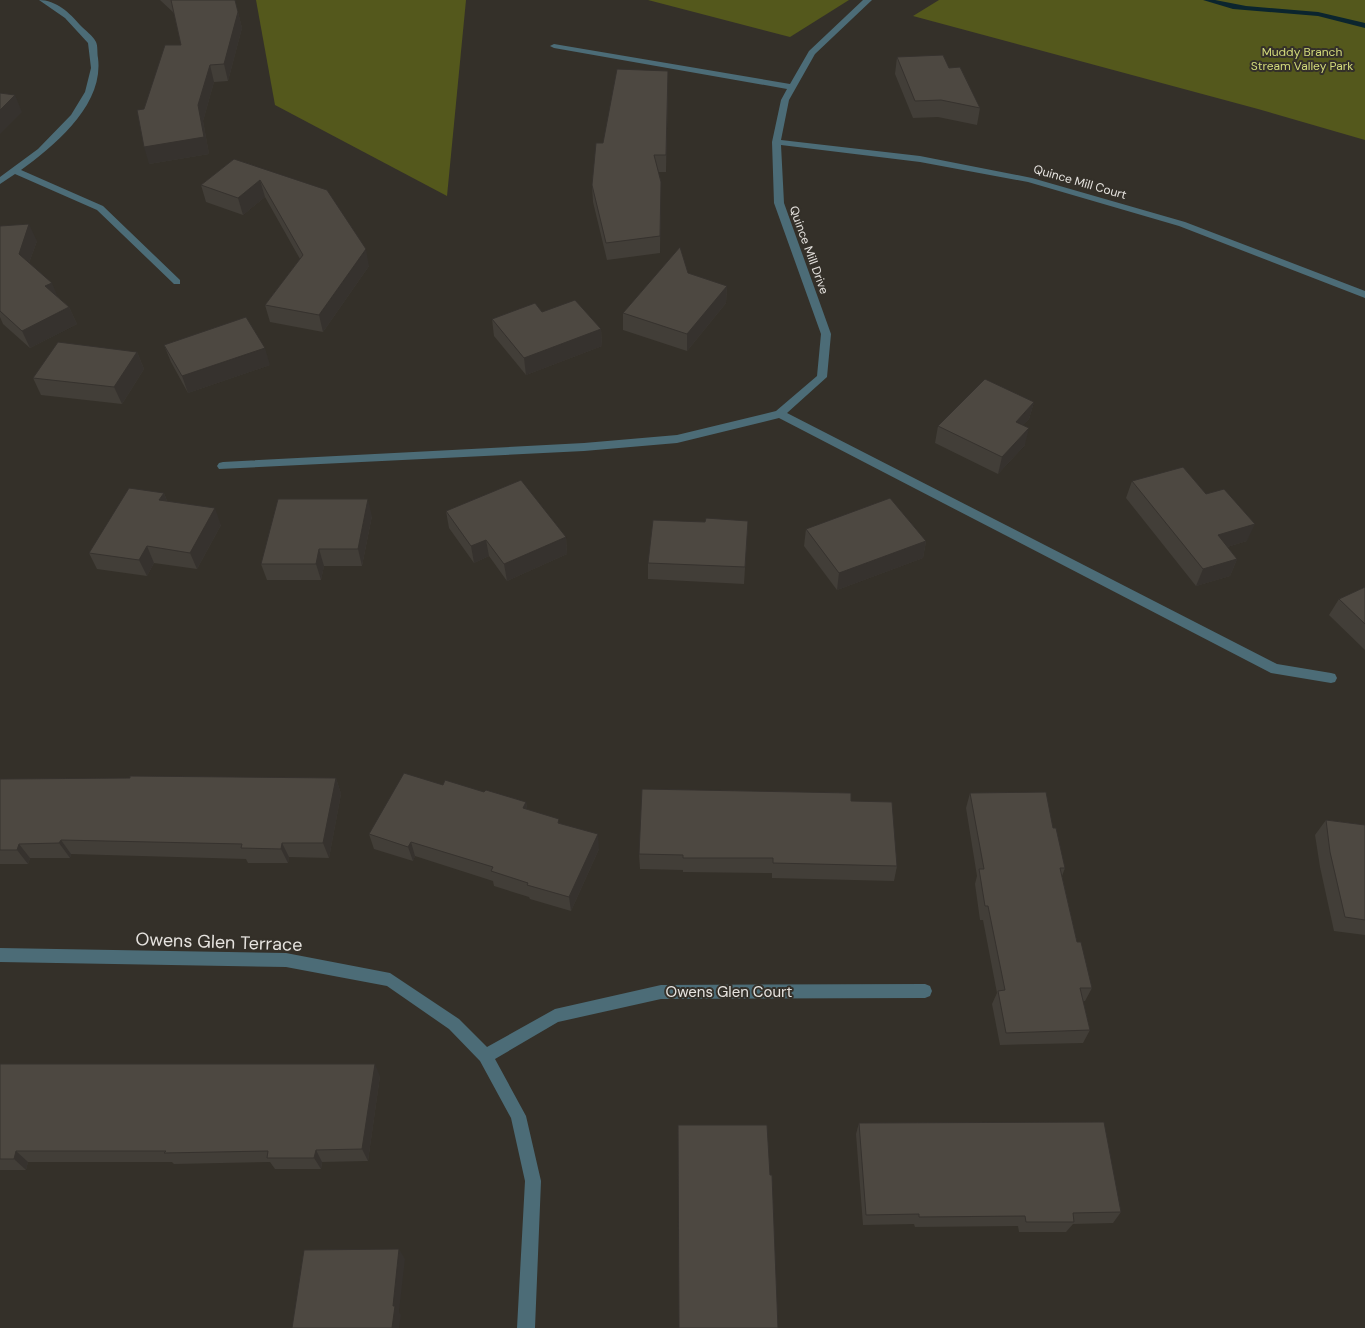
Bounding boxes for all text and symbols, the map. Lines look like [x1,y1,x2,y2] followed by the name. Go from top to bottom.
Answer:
[1251,44,1353,74] park label: Muddy Branch Stream Valley Park
[1032,161,1129,203] street label: Quince Mill Court
[786,204,832,296] street label: Quince Mill Drive
[135,927,303,957] street label: Owens Glen Terrace
[666,982,793,1002] street label: Owens Glen Court

